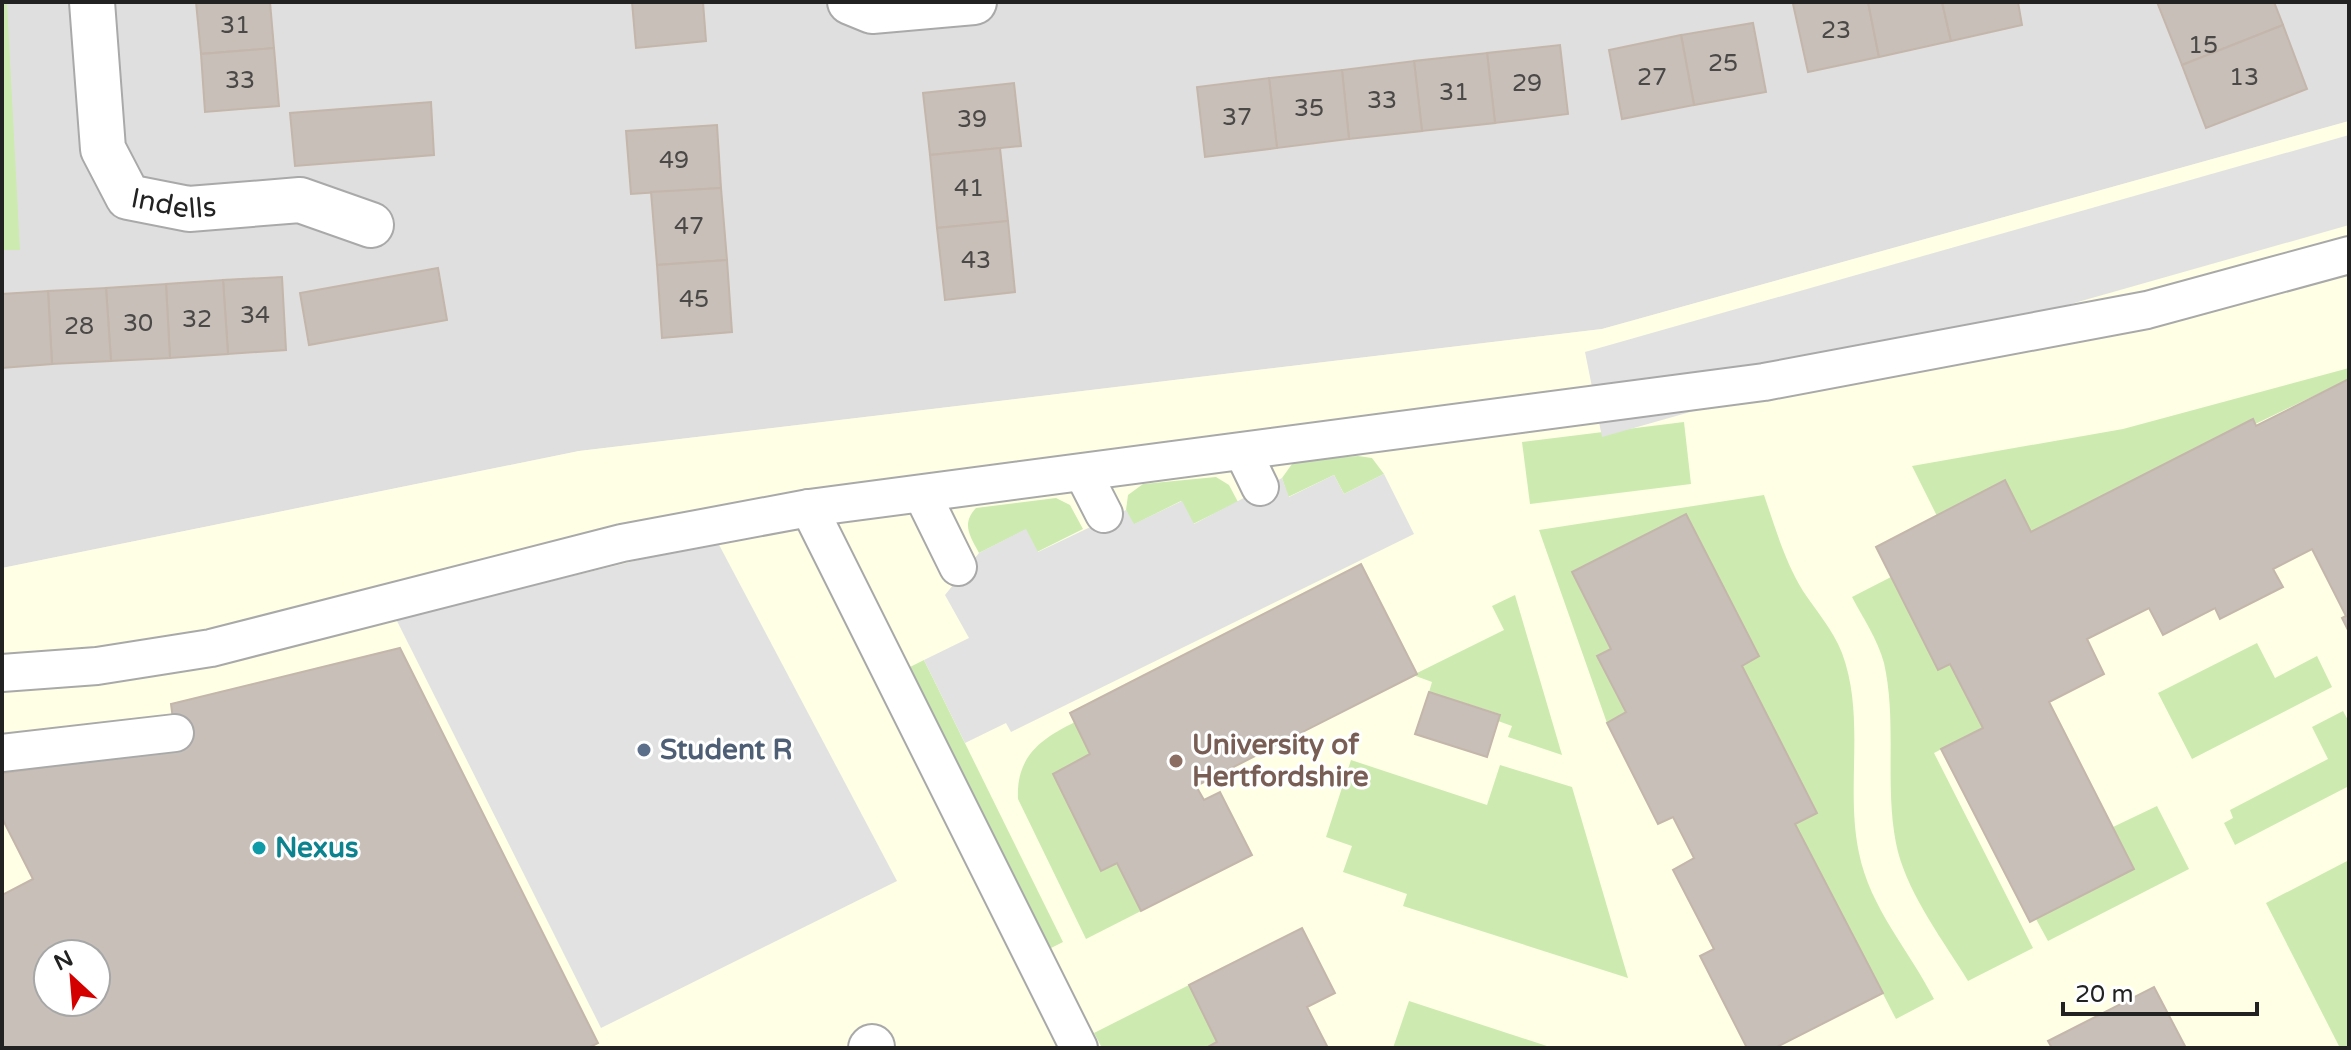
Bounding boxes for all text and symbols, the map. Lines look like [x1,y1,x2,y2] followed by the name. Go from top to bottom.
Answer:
[220,11,250,40] house number: 31
[1821,16,1851,45] house number: 23
[2188,31,2218,60] house number: 15
[1708,49,1738,78] house number: 25
[1637,63,1667,92] house number: 27
[2229,63,2259,92] house number: 13
[225,66,255,95] house number: 33
[1512,69,1542,98] house number: 29
[1439,78,1469,107] house number: 31
[1367,86,1397,115] house number: 33
[1294,94,1324,123] house number: 35
[1222,103,1252,132] house number: 37
[957,105,987,134] house number: 39
[659,146,689,175] house number: 49
[954,174,984,203] house number: 41
[128,181,217,226] street label: Indells
[674,212,704,241] house number: 47
[961,246,991,275] house number: 43
[679,285,709,314] house number: 45
[240,301,270,330] house number: 34
[182,305,212,334] house number: 32
[123,309,153,338] house number: 30
[64,312,94,341] house number: 28
[1192,728,1369,794] place label: University of Hertfordshire
[660,733,793,767] place label: Student R
[635,741,653,759] marker: Student R
[1167,752,1185,770] marker: University of Hertfordshire
[275,831,358,865] place label: Nexus
[250,839,268,857] marker: Nexus
[32,938,112,1018] north arrow
[50,945,77,976] text: N
[2063,966,2257,1016] scale bar
[2075,980,2133,1009] text: 20 m

